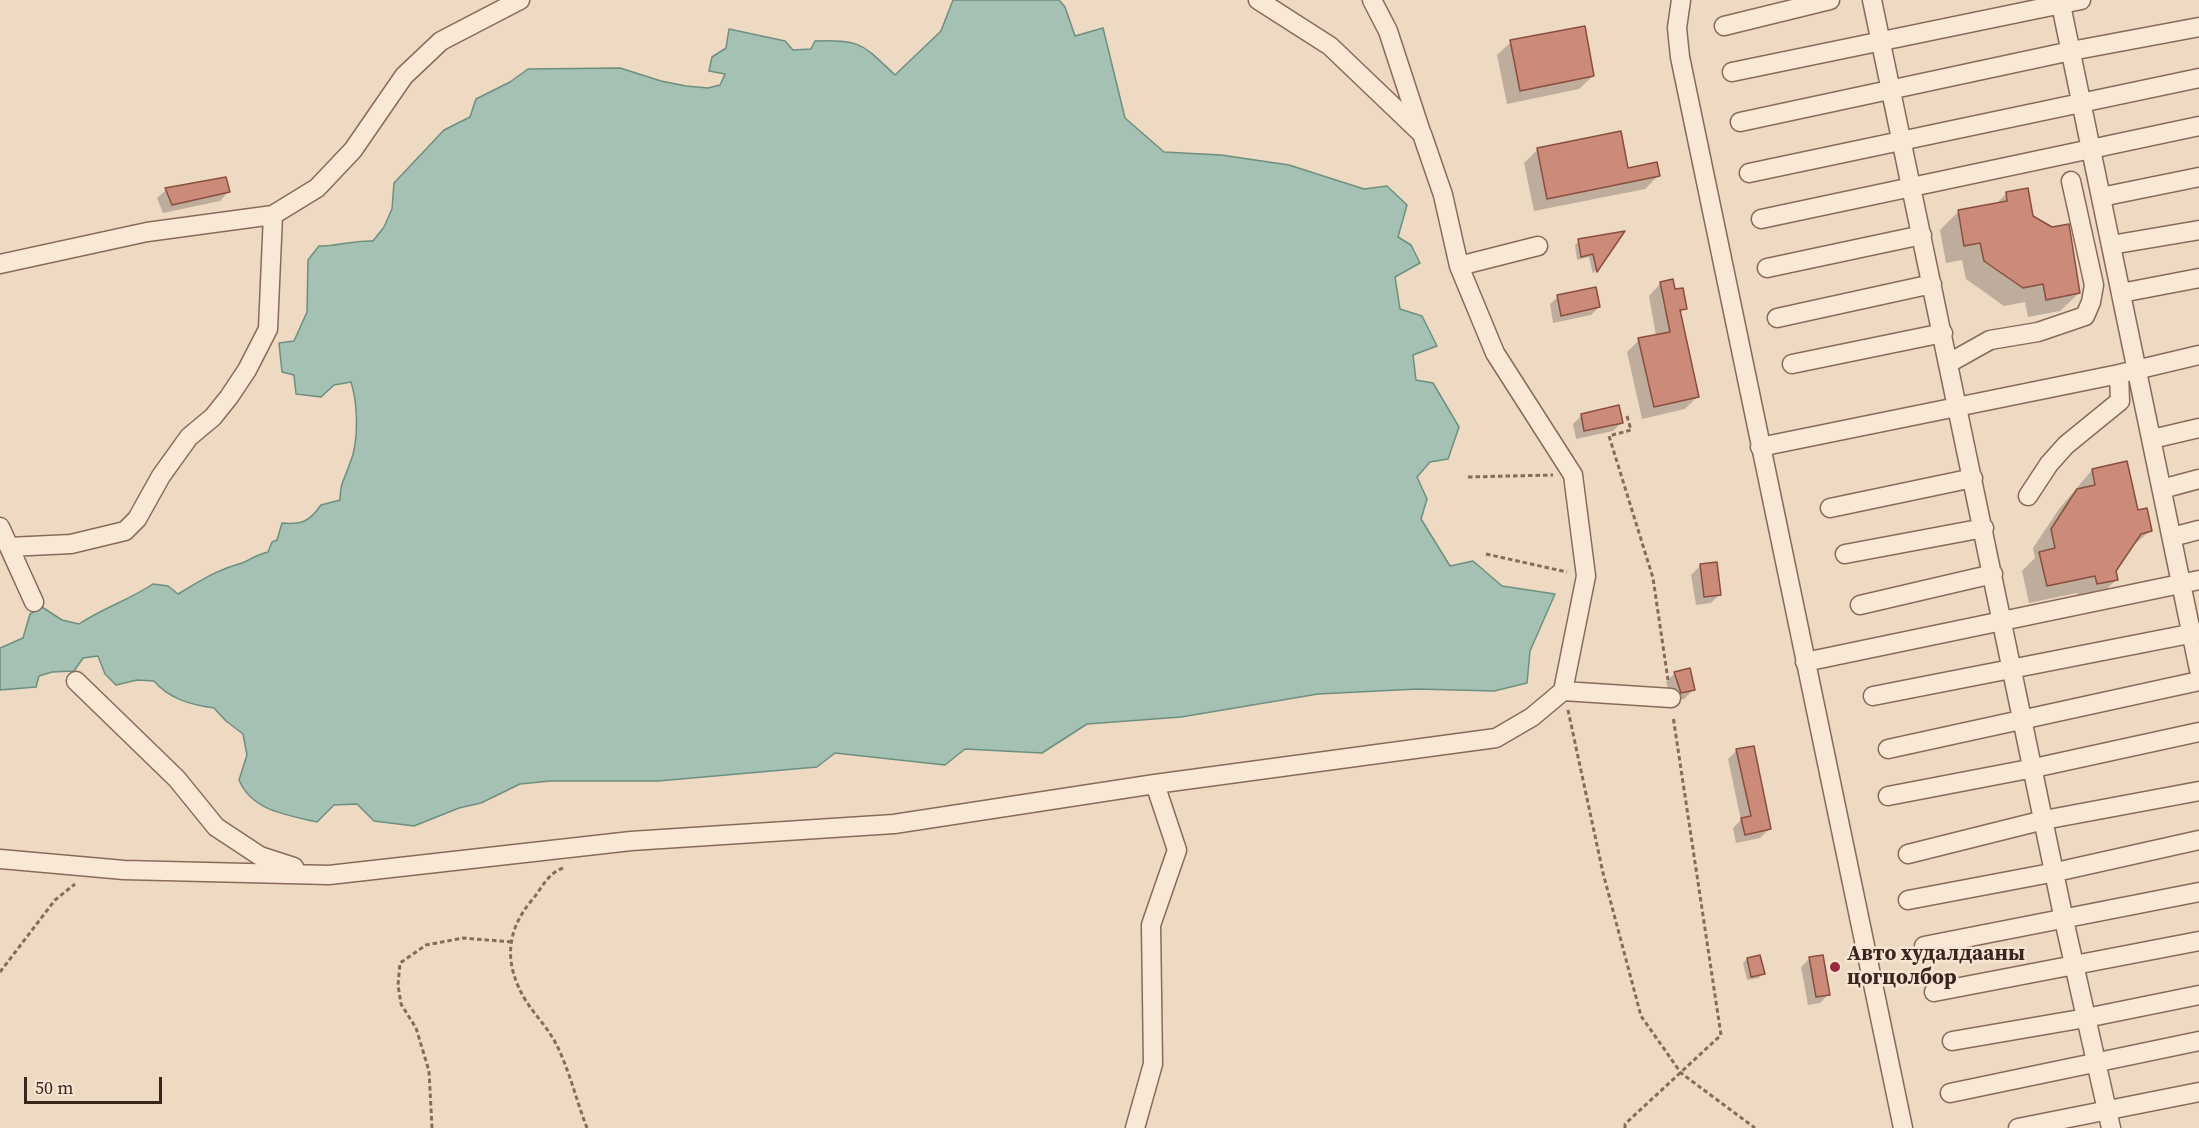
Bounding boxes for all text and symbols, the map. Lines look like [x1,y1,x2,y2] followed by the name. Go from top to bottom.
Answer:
[1847,942,2025,992] place label: Авто худалдааны цогцолбор
[1828,960,1842,974] marker: Авто худалдааны цогцолбор
[27,1065,165,1103] scale bar
[35,1075,73,1100] text: 50 m

